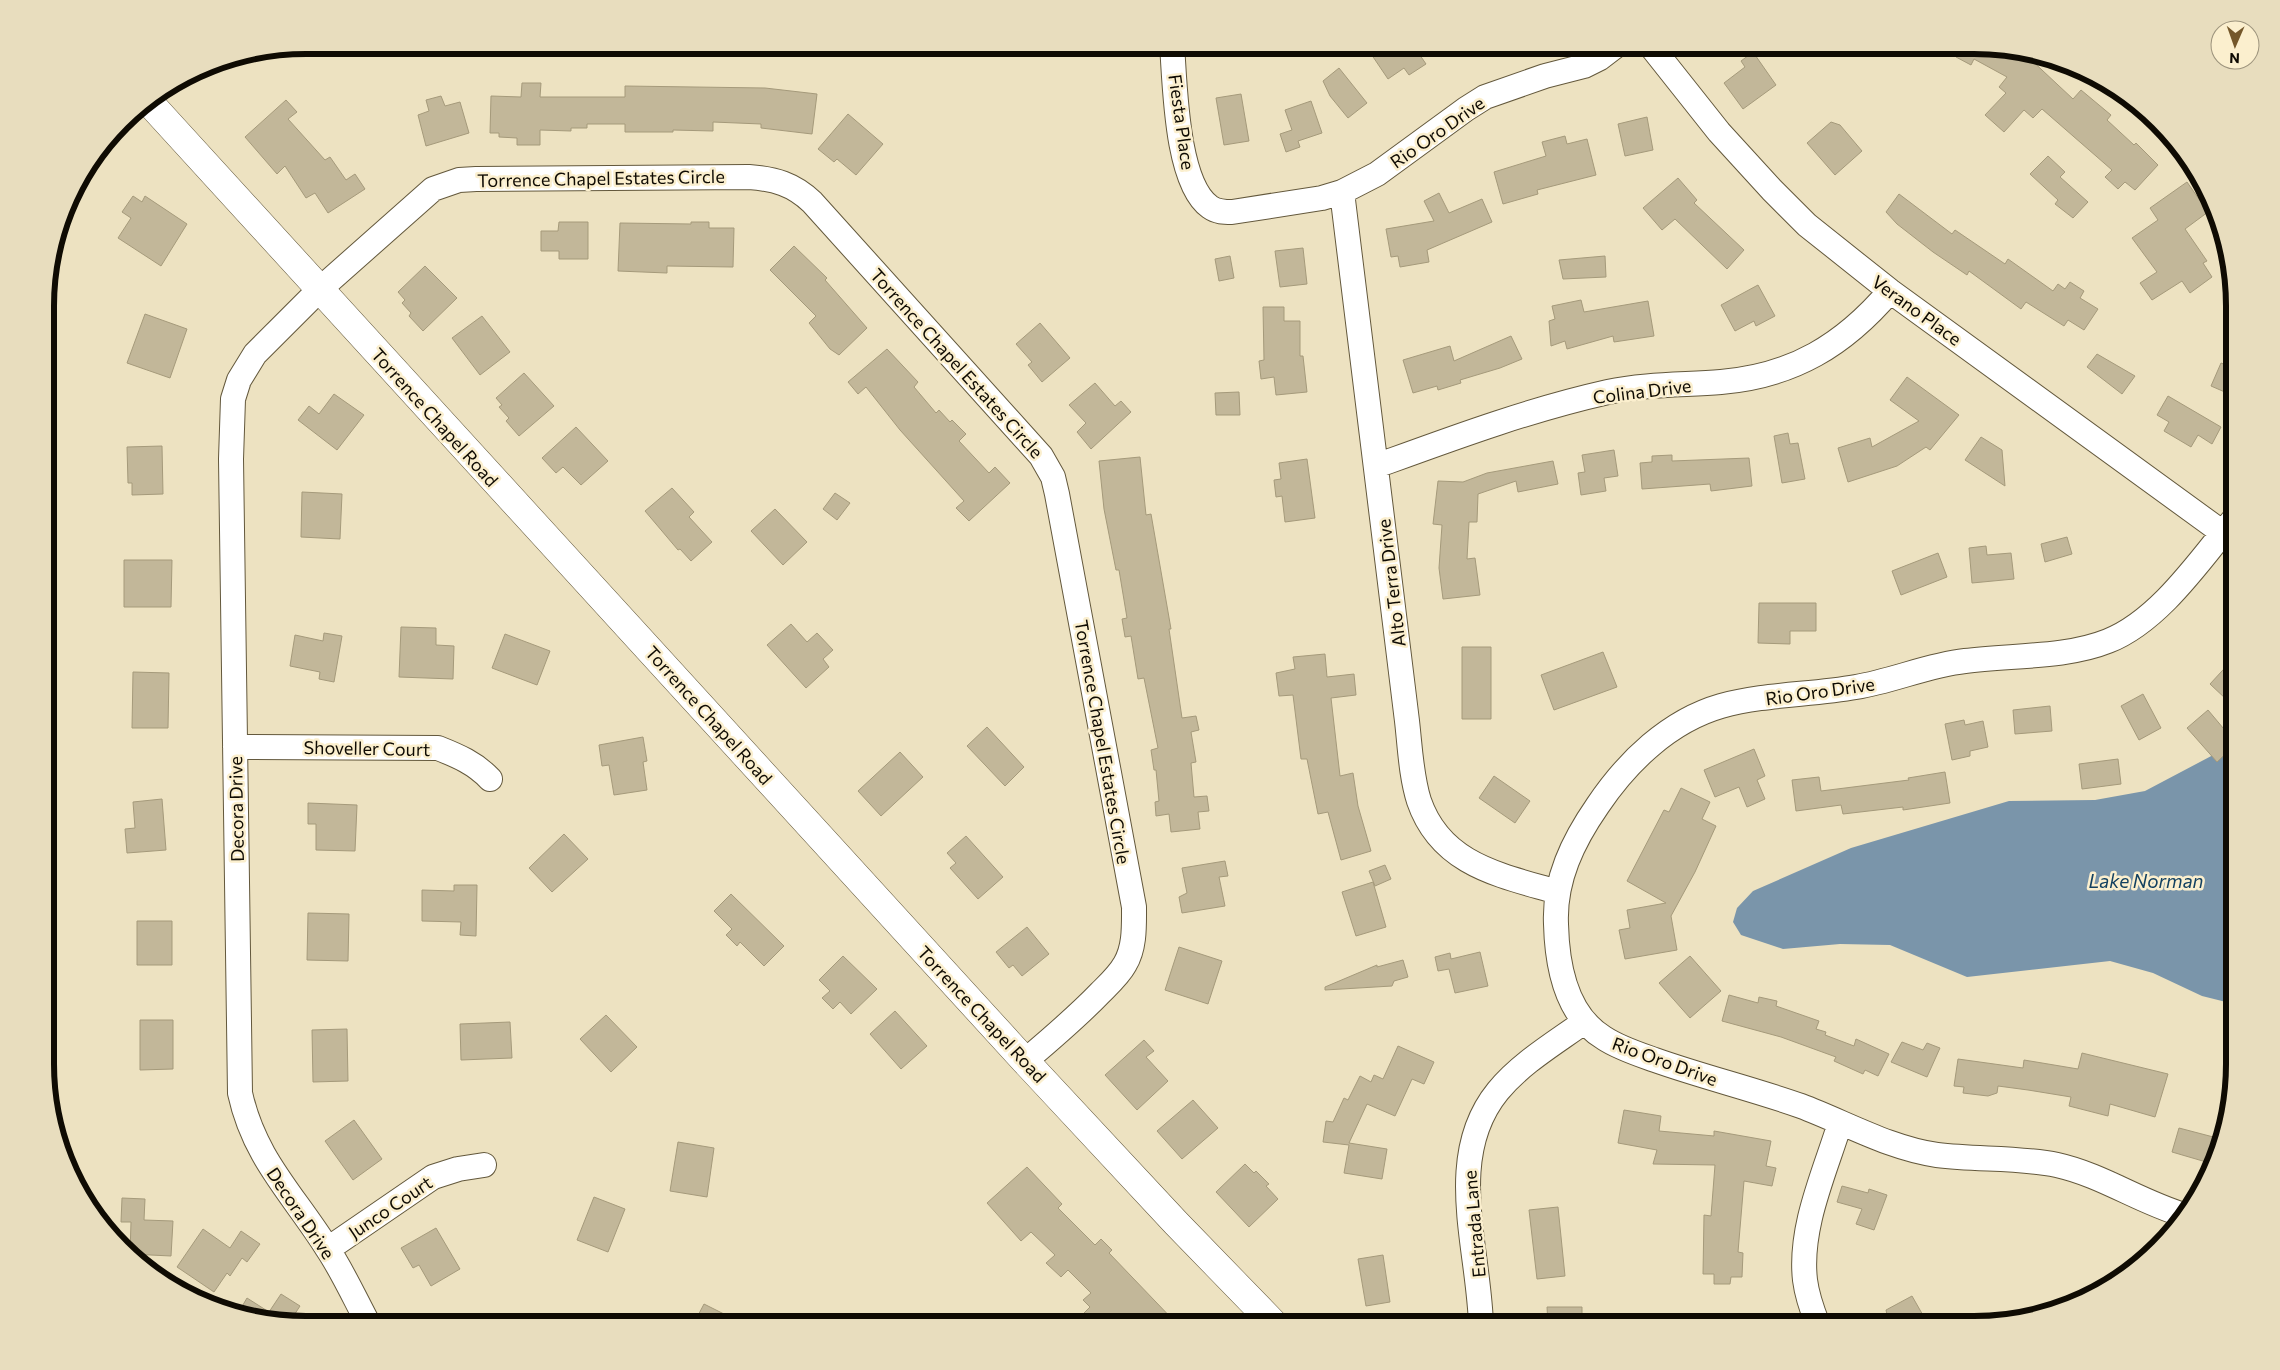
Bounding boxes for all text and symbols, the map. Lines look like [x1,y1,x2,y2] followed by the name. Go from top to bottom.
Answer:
[2210,20,2260,70] north arrow
[2229,50,2240,67] text: N
[1164,73,1200,171] street label: Fiesta Place
[1386,91,1488,173] street label: Rio Oro Drive
[477,165,725,191] street label: Torrence Chapel Estates Circle
[866,264,1048,462] street label: Torrence Chapel Estates Circle
[1868,270,1966,350] street label: Verano Place
[367,343,503,491] street label: Torrence Chapel Road
[1592,374,1692,408] street label: Colina Drive
[1372,518,1410,648] street label: Alto Terra Drive
[1071,618,1135,866] street label: Torrence Chapel Estates Circle
[641,641,777,789] street label: Torrence Chapel Road
[1764,672,1876,710] street label: Rio Oro Drive
[303,736,431,760] street label: Shoveller Court
[224,756,248,862] street label: Decora Drive
[2088,869,2204,892] water label: Lake Norman
[913,941,1051,1087] street label: Torrence Chapel Road
[1609,1032,1721,1090] street label: Rio Oro Drive
[262,1163,340,1263] street label: Decora Drive
[1458,1169,1490,1279] street label: Entrada Lane
[344,1171,436,1243] street label: Junco Court

